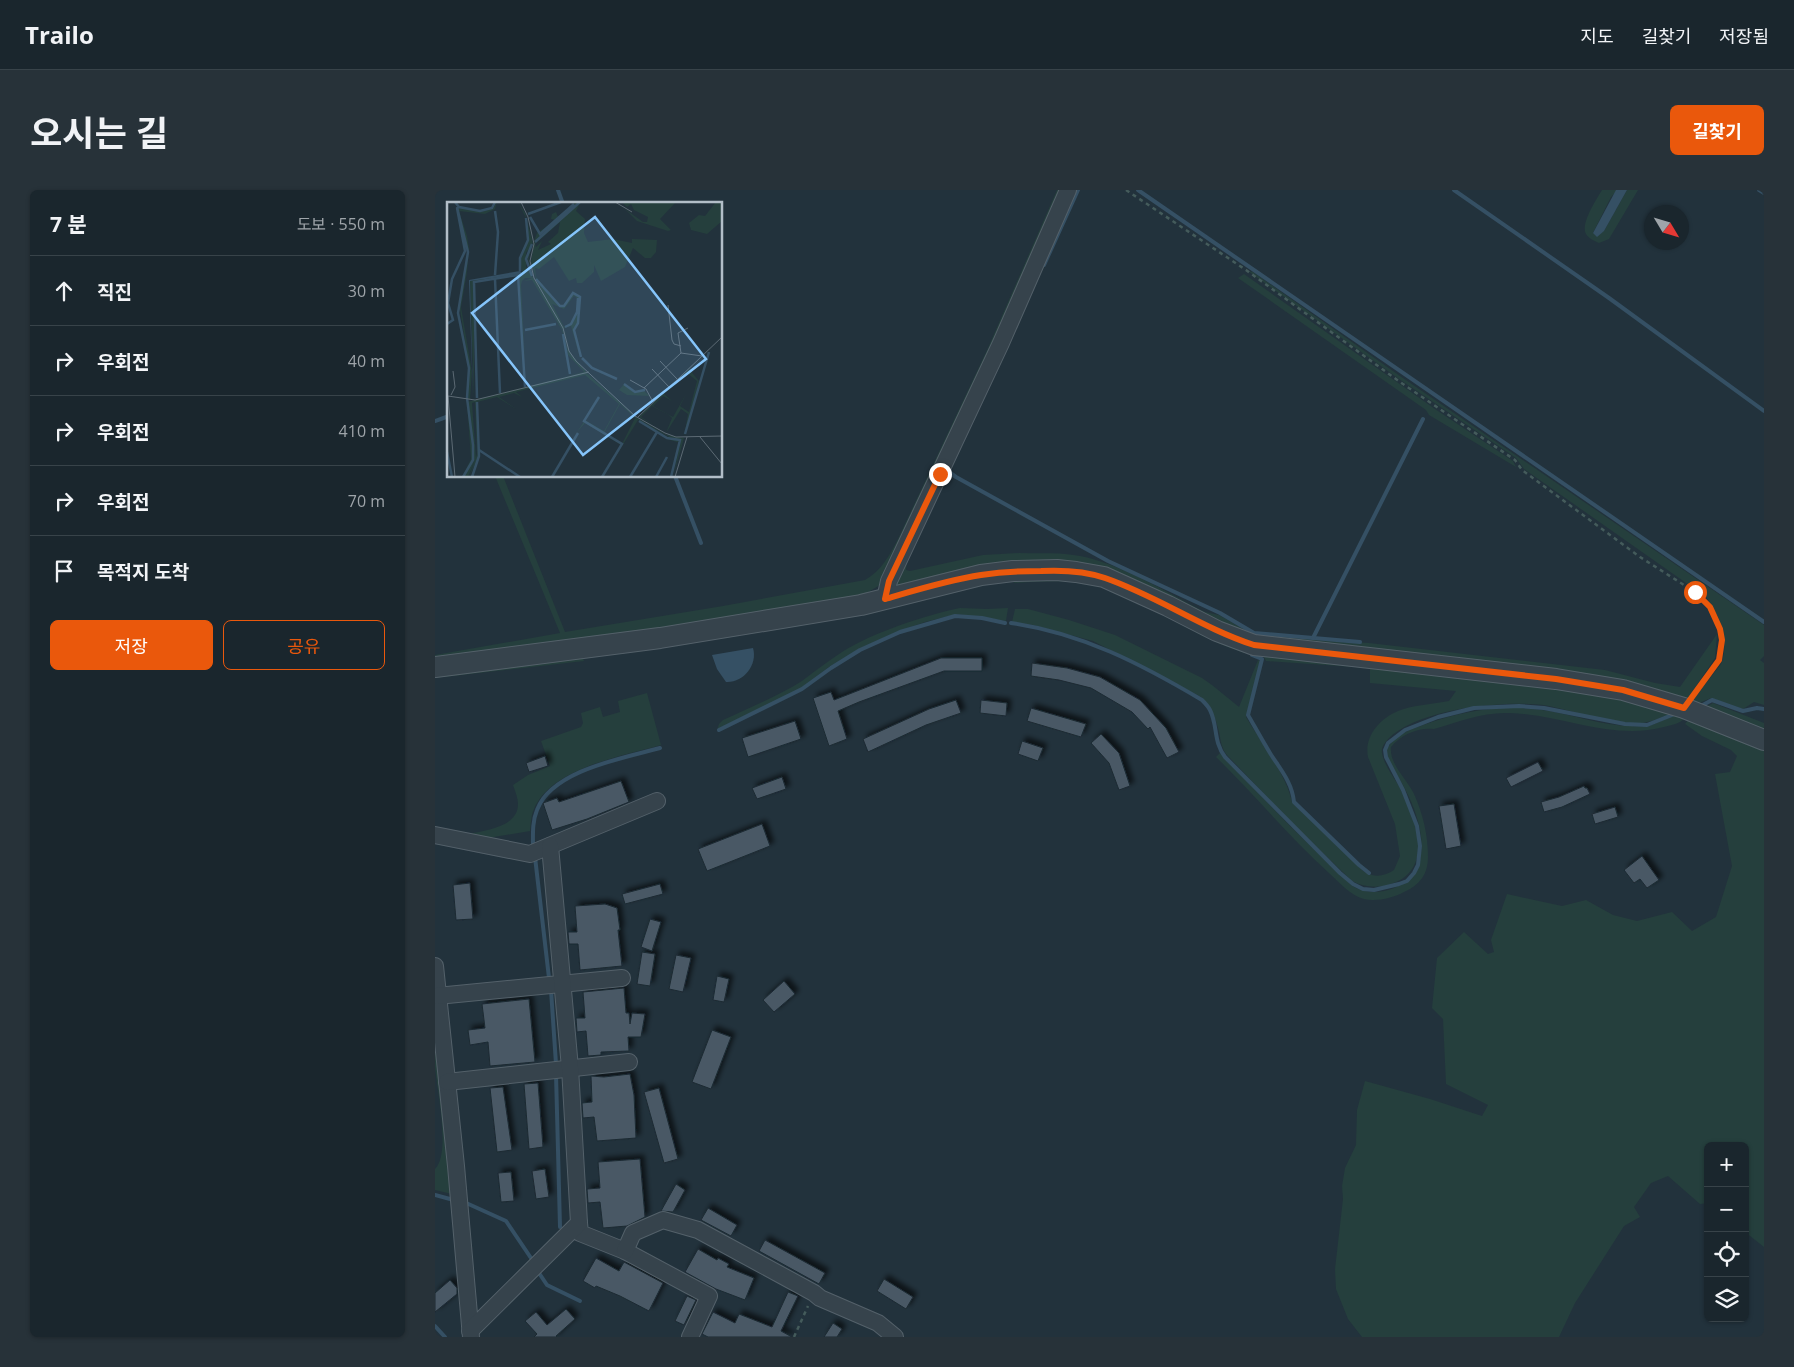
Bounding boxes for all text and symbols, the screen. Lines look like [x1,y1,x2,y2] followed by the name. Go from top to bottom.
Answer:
[25,18,94,51] text: Trailo
[1581,24,1614,48] text: 지도
[1642,24,1691,48] text: 길찾기
[1719,24,1769,48] text: 저장됨
[1670,105,1764,155] button: 길찾기
[30,109,168,156] text: 오시는 길
[447,202,723,478] inset map
[1644,205,1689,250] north arrow
[50,210,87,238] text: 7 분
[297,213,385,235] text: 도보 · 550 m
[50,277,78,305] icon: ahead
[97,279,132,305] text: 직진
[348,280,385,302] text: 30 m
[50,347,78,375] icon: right
[97,349,149,375] text: 우회전
[348,350,385,372] text: 40 m
[50,417,78,445] icon: right
[97,419,149,445] text: 우회전
[339,420,385,442] text: 410 m
[929,463,952,486] route end
[50,487,78,515] icon: right
[97,489,149,515] text: 우회전
[348,490,385,512] text: 70 m
[50,557,78,585] icon: arrive
[97,559,189,585] text: 목적지 도착
[1684,581,1707,604] route start
[50,620,213,670] button: 저장
[223,620,385,670] button: 공유
[1704,1142,1749,1322] map controls
[1704,1142,1749,1187] button: +
[1704,1187,1749,1232] button: −
[1704,1232,1749,1277] button: locate
[1704,1277,1749,1322] button: layers

